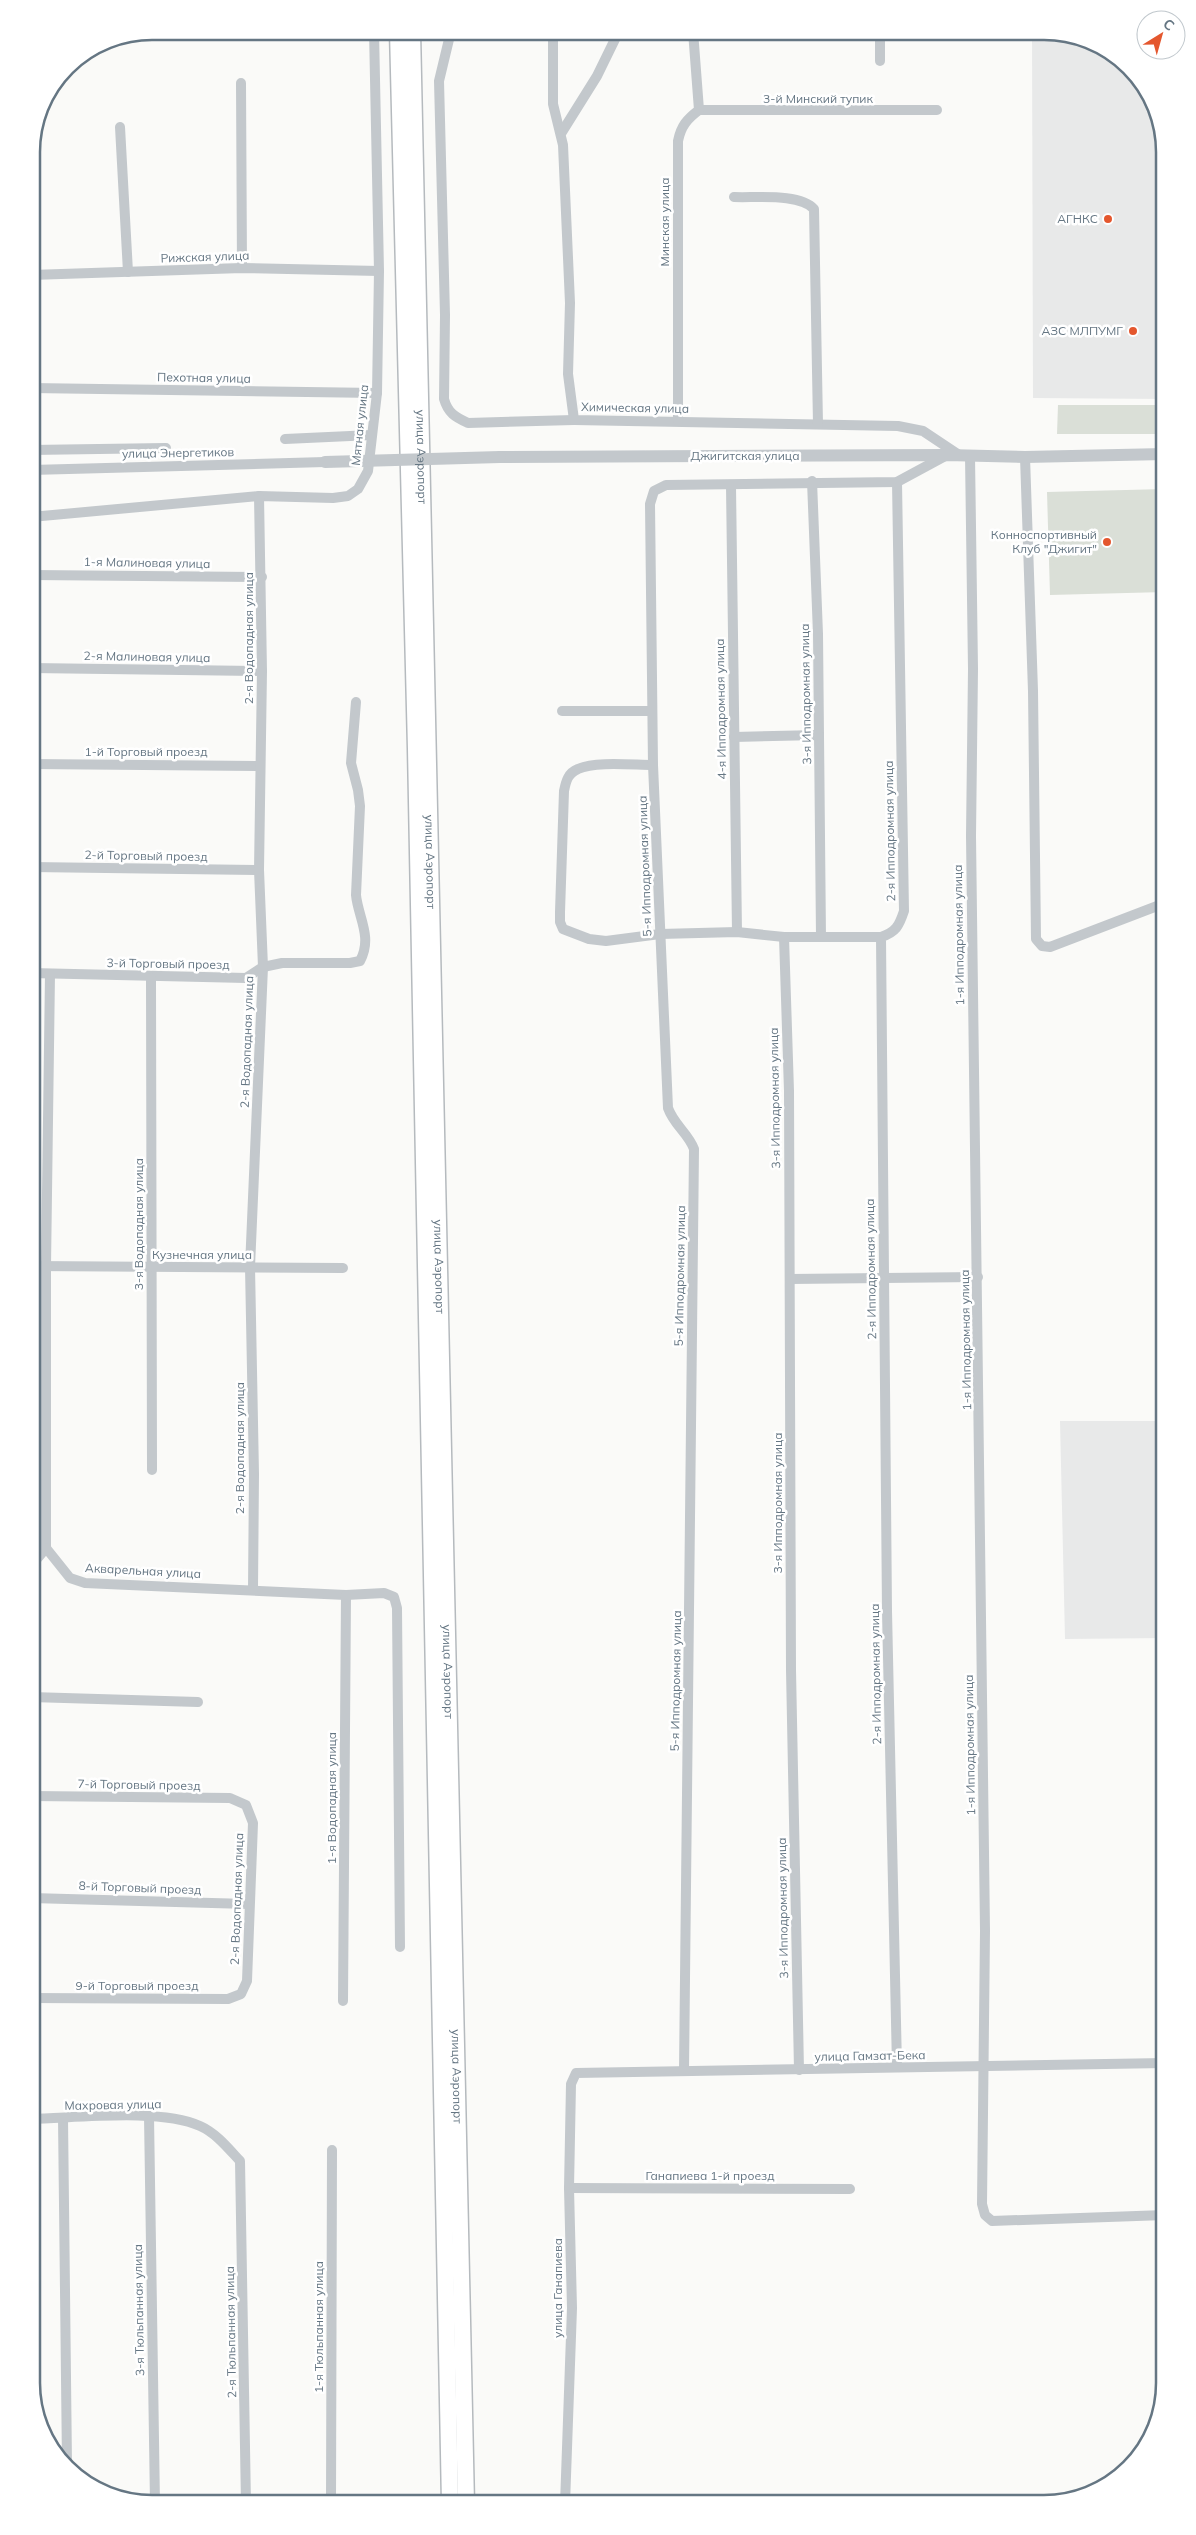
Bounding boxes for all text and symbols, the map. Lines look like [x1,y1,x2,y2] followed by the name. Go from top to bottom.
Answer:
[1136,10,1186,60] north arrow
[1160,15,1178,35] text: С
[763,91,873,106] street label: 3-й Минский тупик
[657,177,672,267] street label: Минская улица
[1057,211,1098,226] place label: АГНКС
[1102,213,1114,225] marker: АГНКС
[160,247,250,266] street label: Рижская улица
[1041,323,1123,338] place label: АЗС МЛПУМГ
[1127,325,1139,337] marker: АЗС МЛПУМГ
[157,369,251,386] street label: Пехотная улица
[348,384,371,466] street label: Мятная улица
[581,399,689,416] street label: Химическая улица
[413,410,430,505] street label: улица Аэропорт
[122,444,235,461] street label: улица Энергетиков
[691,448,799,463] street label: Джигитская улица
[991,527,1097,556] place label: Конноспортивный Клуб "Джигит"
[1101,536,1113,548] marker: Конноспортивный Клуб "Джигит"
[84,554,210,571] street label: 1-я Малиновая улица
[241,572,256,704] street label: 2-я Водопадная улица
[797,623,814,765] street label: 3-я Ипподромная улица
[712,638,729,780] street label: 4-я Ипподромная улица
[84,648,210,665] street label: 2-я Малиновая улица
[84,744,208,759] street label: 1-й Торговый проезд
[881,760,898,902] street label: 2-я Ипподромная улица
[635,795,654,937] street label: 5-я Ипподромная улица
[422,814,439,910] street label: улица Аэропорт
[84,847,208,864] street label: 2-й Торговый проезд
[950,864,967,1006] street label: 1-я Ипподромная улица
[106,955,230,972] street label: 3-й Торговый проезд
[237,976,256,1108] street label: 2-я Водопадная улица
[766,1027,783,1169] street label: 3-я Ипподромная улица
[131,1158,146,1290] street label: 3-я Водопадная улица
[862,1198,879,1340] street label: 2-я Ипподромная улица
[671,1205,688,1347] street label: 5-я Ипподромная улица
[431,1219,448,1315] street label: улица Аэропорт
[152,1247,252,1262] street label: Кузнечная улица
[957,1269,974,1411] street label: 1-я Ипподромная улица
[232,1382,247,1514] street label: 2-я Водопадная улица
[770,1432,785,1574] street label: 3-я Ипподромная улица
[85,1560,201,1581] street label: Акварельная улица
[867,1603,884,1745] street label: 2-я Ипподромная улица
[667,1610,684,1752] street label: 5-я Ипподромная улица
[440,1624,457,1720] street label: улица Аэропорт
[961,1674,978,1816] street label: 1-я Ипподромная улица
[324,1732,339,1864] street label: 1-я Водопадная улица
[77,1776,201,1793] street label: 7-й Торговый проезд
[227,1833,246,1965] street label: 2-я Водопадная улица
[774,1837,791,1979] street label: 3-я Ипподромная улица
[78,1878,202,1897] street label: 8-й Торговый проезд
[75,1978,199,1993] street label: 9-й Торговый проезд
[449,2029,466,2124] street label: улица Аэропорт
[814,2047,926,2064] street label: улица Гамзат-Бека
[64,2096,162,2113] street label: Махровая улица
[645,2168,775,2183] street label: Ганапиева 1-й проезд
[550,2238,565,2338] street label: улица Ганапиева
[130,2244,147,2376] street label: 3-я Тюльпанная улица
[311,2261,326,2393] street label: 1-я Тюльпанная улица
[222,2266,239,2398] street label: 2-я Тюльпанная улица

